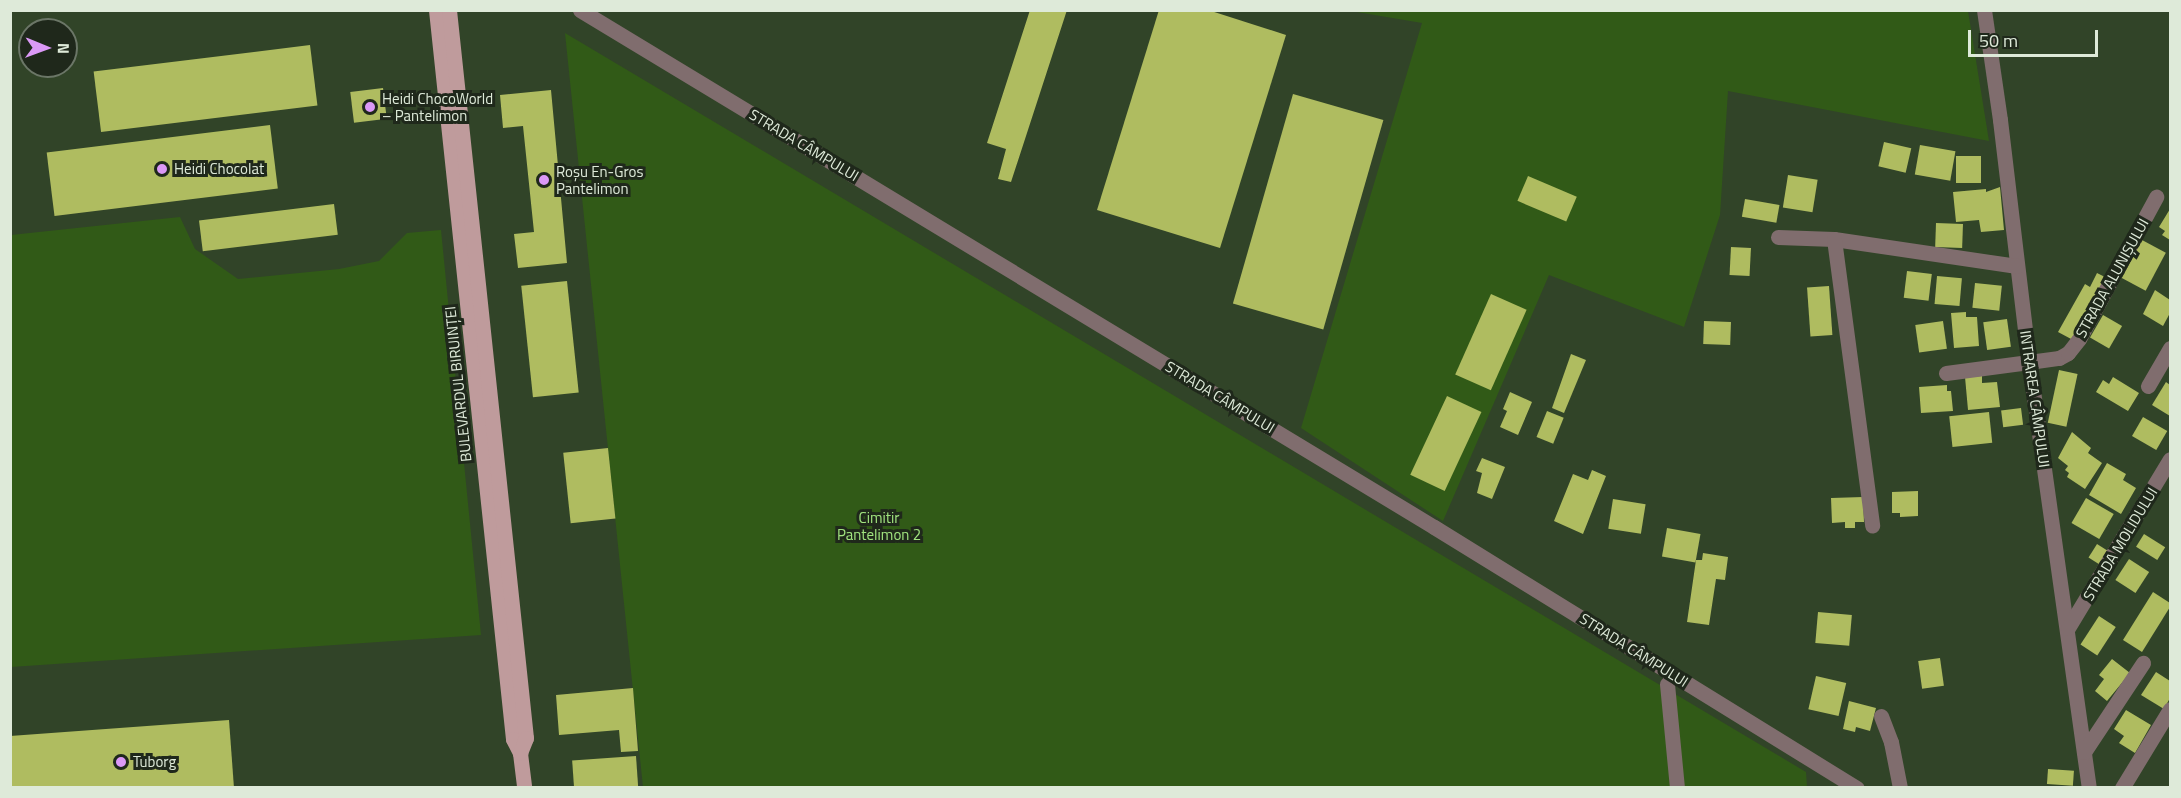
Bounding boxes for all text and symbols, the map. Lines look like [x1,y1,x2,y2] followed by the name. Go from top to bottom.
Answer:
[18,18,78,78] north arrow
[1971,18,2102,56] scale bar
[1979,27,2018,54] text: 50 m
[52,43,76,54] text: N
[382,89,493,124] place label: Heidi ChocoWorld – Pantelimon
[363,100,377,114] marker: Heidi ChocoWorld – Pantelimon
[746,105,862,185] street label: STRADA CÂMPULUI
[174,160,264,178] place label: Heidi Chocolat
[155,162,169,176] marker: Heidi Chocolat
[556,162,643,197] place label: Roșu En-Gros Pantelimon
[537,173,551,187] marker: Roșu En-Gros Pantelimon
[2072,215,2152,341] street label: STRADA ALUNIȘULUI
[441,305,475,463] street label: BULEVARDUL BIRUINȚEI
[2016,329,2054,469] street label: INTRAREA CÂMPULUI
[1162,357,1278,437] street label: STRADA CÂMPULUI
[2079,484,2161,604] street label: STRADA MOLIDULUI
[837,508,921,543] park label: Cimitir Pantelimon 2
[1576,609,1692,691] street label: STRADA CÂMPULUI
[133,753,176,771] place label: Tuborg
[114,755,128,769] marker: Tuborg

